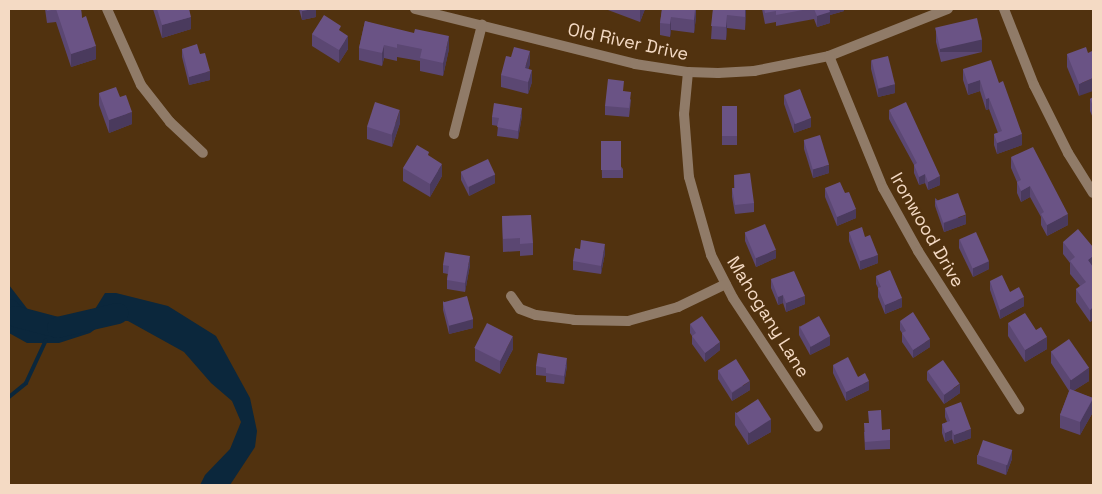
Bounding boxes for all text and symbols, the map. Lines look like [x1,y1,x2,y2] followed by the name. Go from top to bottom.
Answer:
[566,19,690,65] street label: Old River Drive
[885,169,969,291] street label: Ironwood Drive
[722,253,814,381] street label: Mahogany Lane

